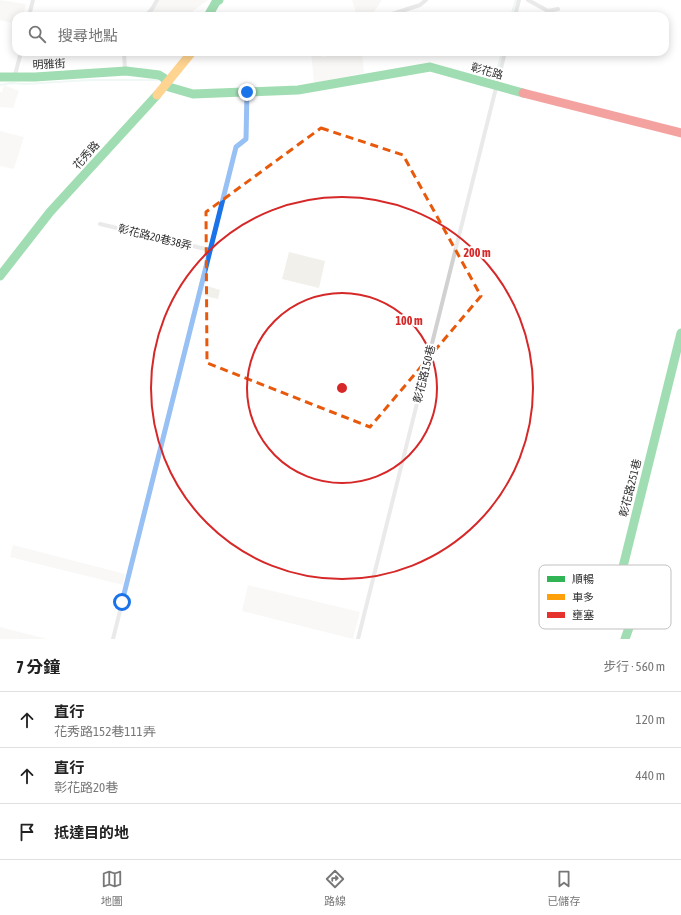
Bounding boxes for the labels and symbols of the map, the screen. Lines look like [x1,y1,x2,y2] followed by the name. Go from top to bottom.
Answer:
[32,57,66,71] street label: 明雅街
[469,61,505,81] street label: 彰花路
[238,83,256,101] route end
[71,139,101,171] street label: 花秀路
[117,222,193,252] street label: 彰花路20巷38弄
[463,246,491,260] text: 200 m
[395,314,423,328] text: 100 m
[411,344,437,404] street label: 彰花路150巷
[335,381,349,395] centre of rings
[617,458,643,518] street label: 彰花路251巷
[539,565,671,629] legend
[572,573,594,585] text: 順暢
[572,591,594,603] text: 車多
[113,593,131,611] route start
[572,609,594,621] text: 壅塞

